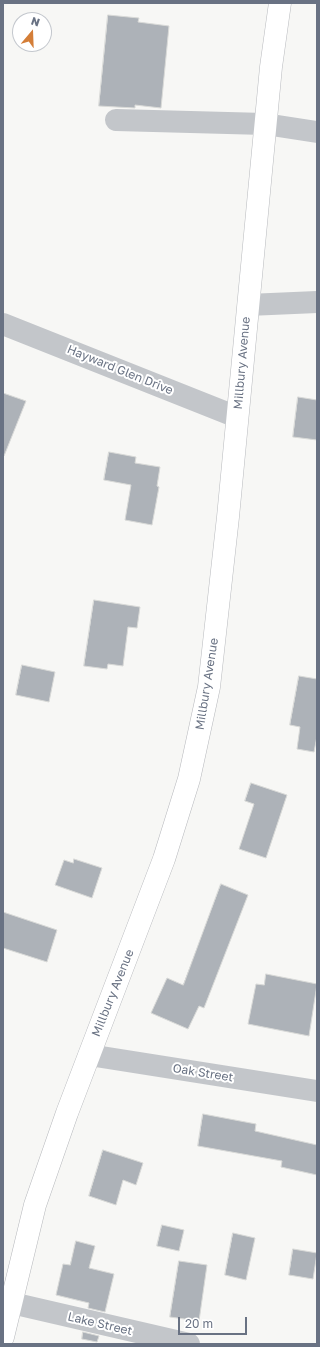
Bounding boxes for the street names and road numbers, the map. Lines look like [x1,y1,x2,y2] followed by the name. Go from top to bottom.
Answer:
[231,316,253,410] street label: Millbury Avenue
[65,342,175,398] street label: Hayward Glen Drive
[193,637,221,731] street label: Millbury Avenue
[89,947,137,1039] street label: Millbury Avenue
[172,1061,234,1085] street label: Oak Street
[66,1310,134,1338] street label: Lake Street

